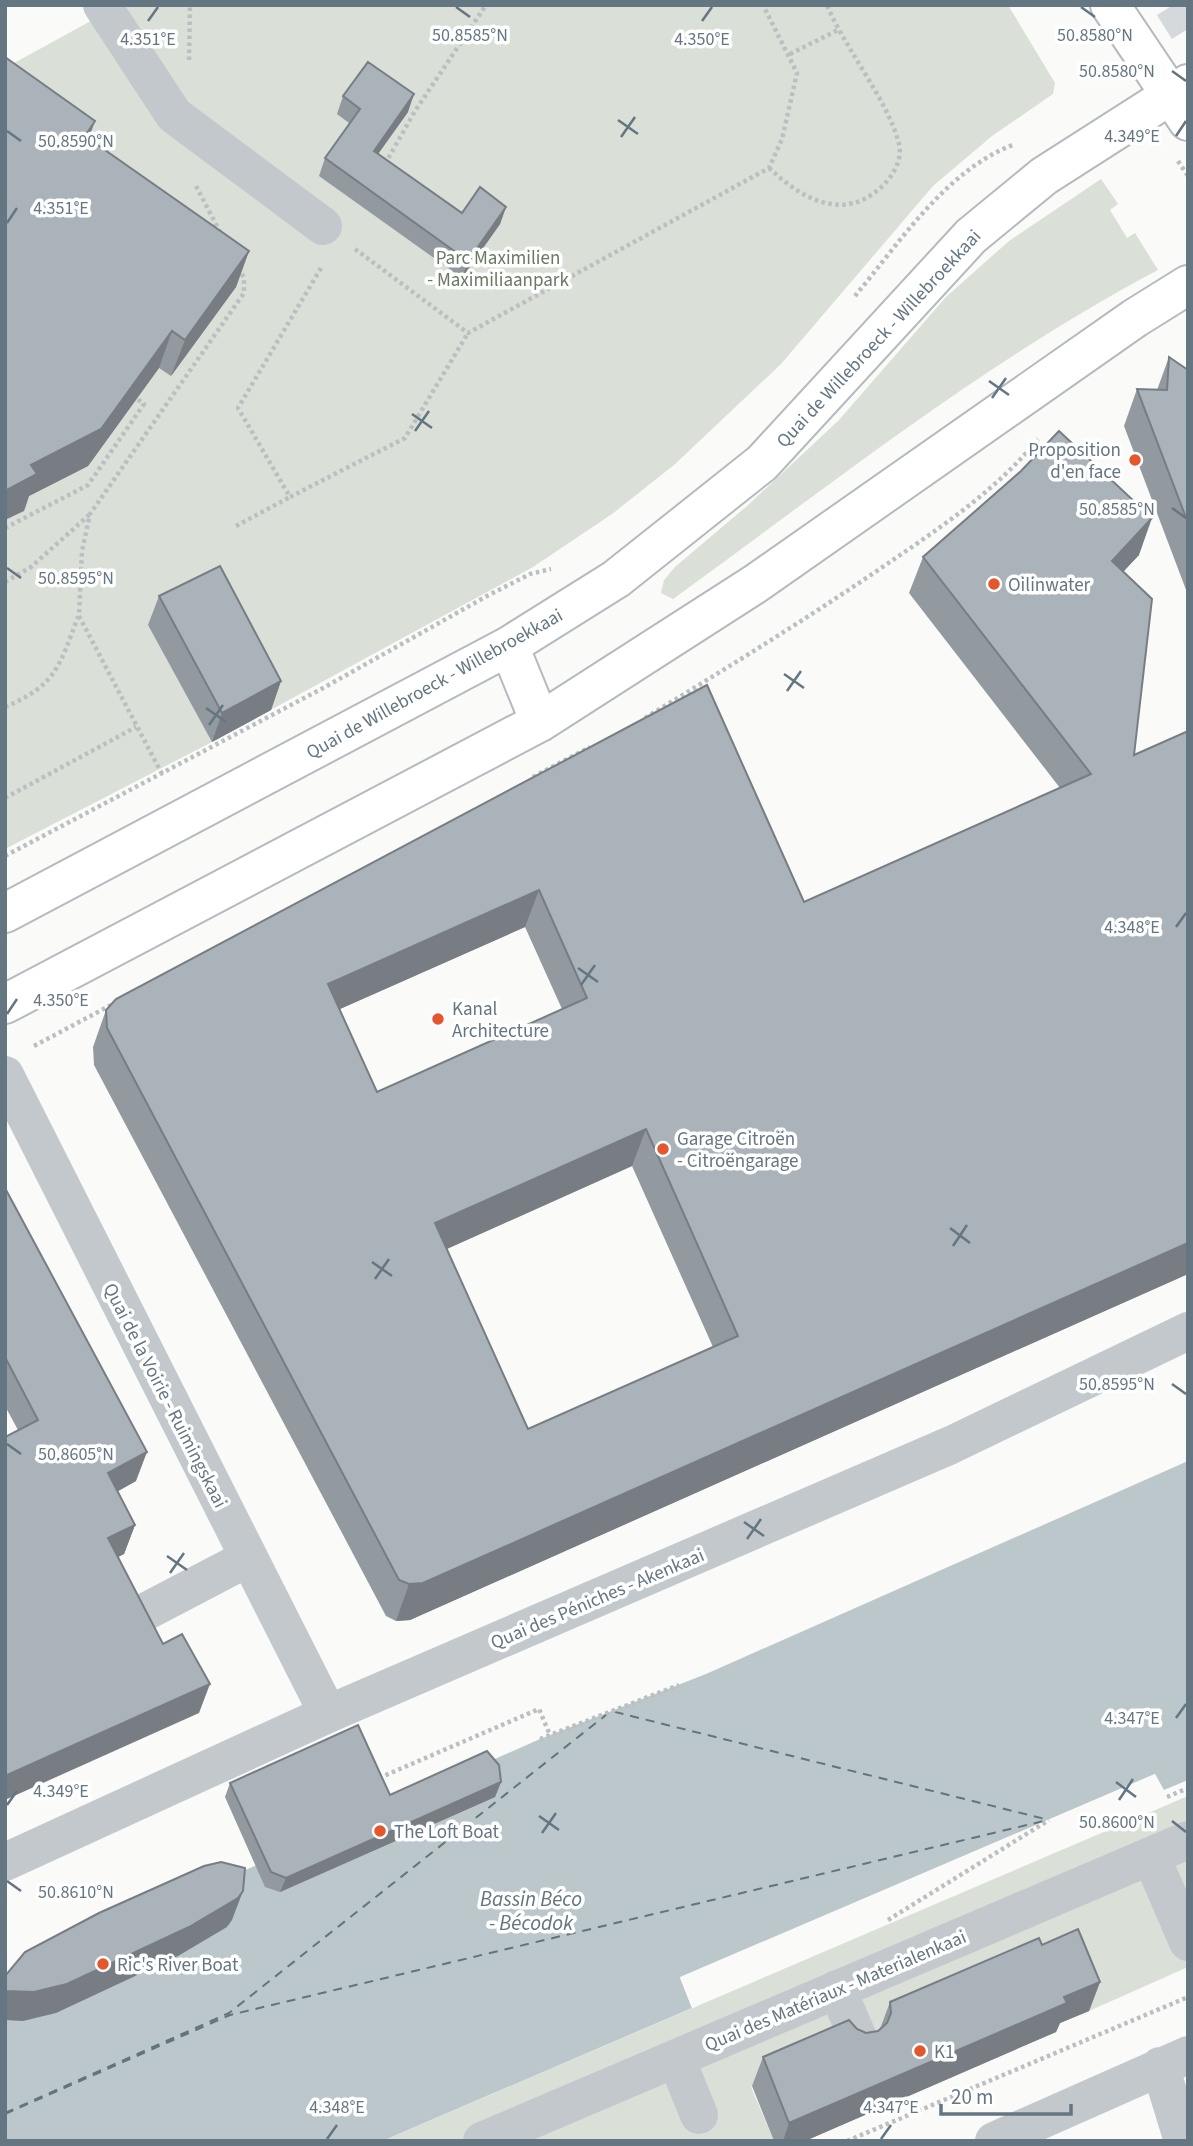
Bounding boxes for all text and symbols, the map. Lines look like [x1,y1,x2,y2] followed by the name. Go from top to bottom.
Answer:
[432,23,508,48] text: 50.8585°N
[1057,23,1133,48] text: 50.8580°N
[120,27,176,52] text: 4.351°E
[674,27,730,52] text: 4.350°E
[1079,59,1155,84] text: 50.8580°N
[1104,124,1160,149] text: 4.349°E
[38,129,114,154] text: 50.8590°N
[33,196,89,221] text: 4.351°E
[770,224,988,454] street label: Quai de Willebroeck - Willebroekkaai
[427,245,569,294] park label: Parc Maximilien - Maximiliaanpark
[1028,437,1121,486] place label: Proposition d'en face
[1127,452,1143,468] marker: Proposition d'en face
[1079,497,1155,522] text: 50.8585°N
[38,566,114,591] text: 50.8595°N
[1008,572,1091,599] place label: Oilinwater
[986,576,1002,592] marker: Oilinwater
[302,602,568,766] street label: Quai de Willebroeck - Willebroekkaai
[1104,915,1160,940] text: 4.348°E
[33,988,89,1013] text: 4.350°E
[452,996,549,1045] place label: Kanal Architecture
[430,1011,446,1027] marker: Kanal Architecture
[677,1126,798,1175] place label: Garage Citroën - Citroëngarage
[655,1141,671,1157] marker: Garage Citroën - Citroëngarage
[96,1279,233,1513] street label: Quai de la Voirie - Ruimingskaai
[1079,1372,1155,1397] text: 50.8595°N
[38,1442,114,1467] text: 50.8605°N
[487,1542,709,1657] street label: Quai des Péniches - Akenkaai
[1104,1706,1160,1731] text: 4.347°E
[33,1779,89,1804] text: 4.349°E
[1079,1810,1155,1835] text: 50.8600°N
[394,1819,500,1846] place label: The Loft Boat
[372,1823,388,1839] marker: The Loft Boat
[38,1880,114,1905] text: 50.8610°N
[480,1884,582,1938] water label: Bassin Béco - Bécodok
[701,1924,971,2059] street label: Quai des Matériaux - Materialenkaai
[117,1952,239,1979] place label: Ric's River Boat
[95,1956,111,1972] marker: Ric's River Boat
[934,2039,954,2066] place label: K1
[912,2043,928,2059] marker: K1
[941,2072,1070,2116] scale bar
[951,2082,993,2112] text: 20 m
[309,2095,365,2120] text: 4.348°E
[863,2095,919,2120] text: 4.347°E

